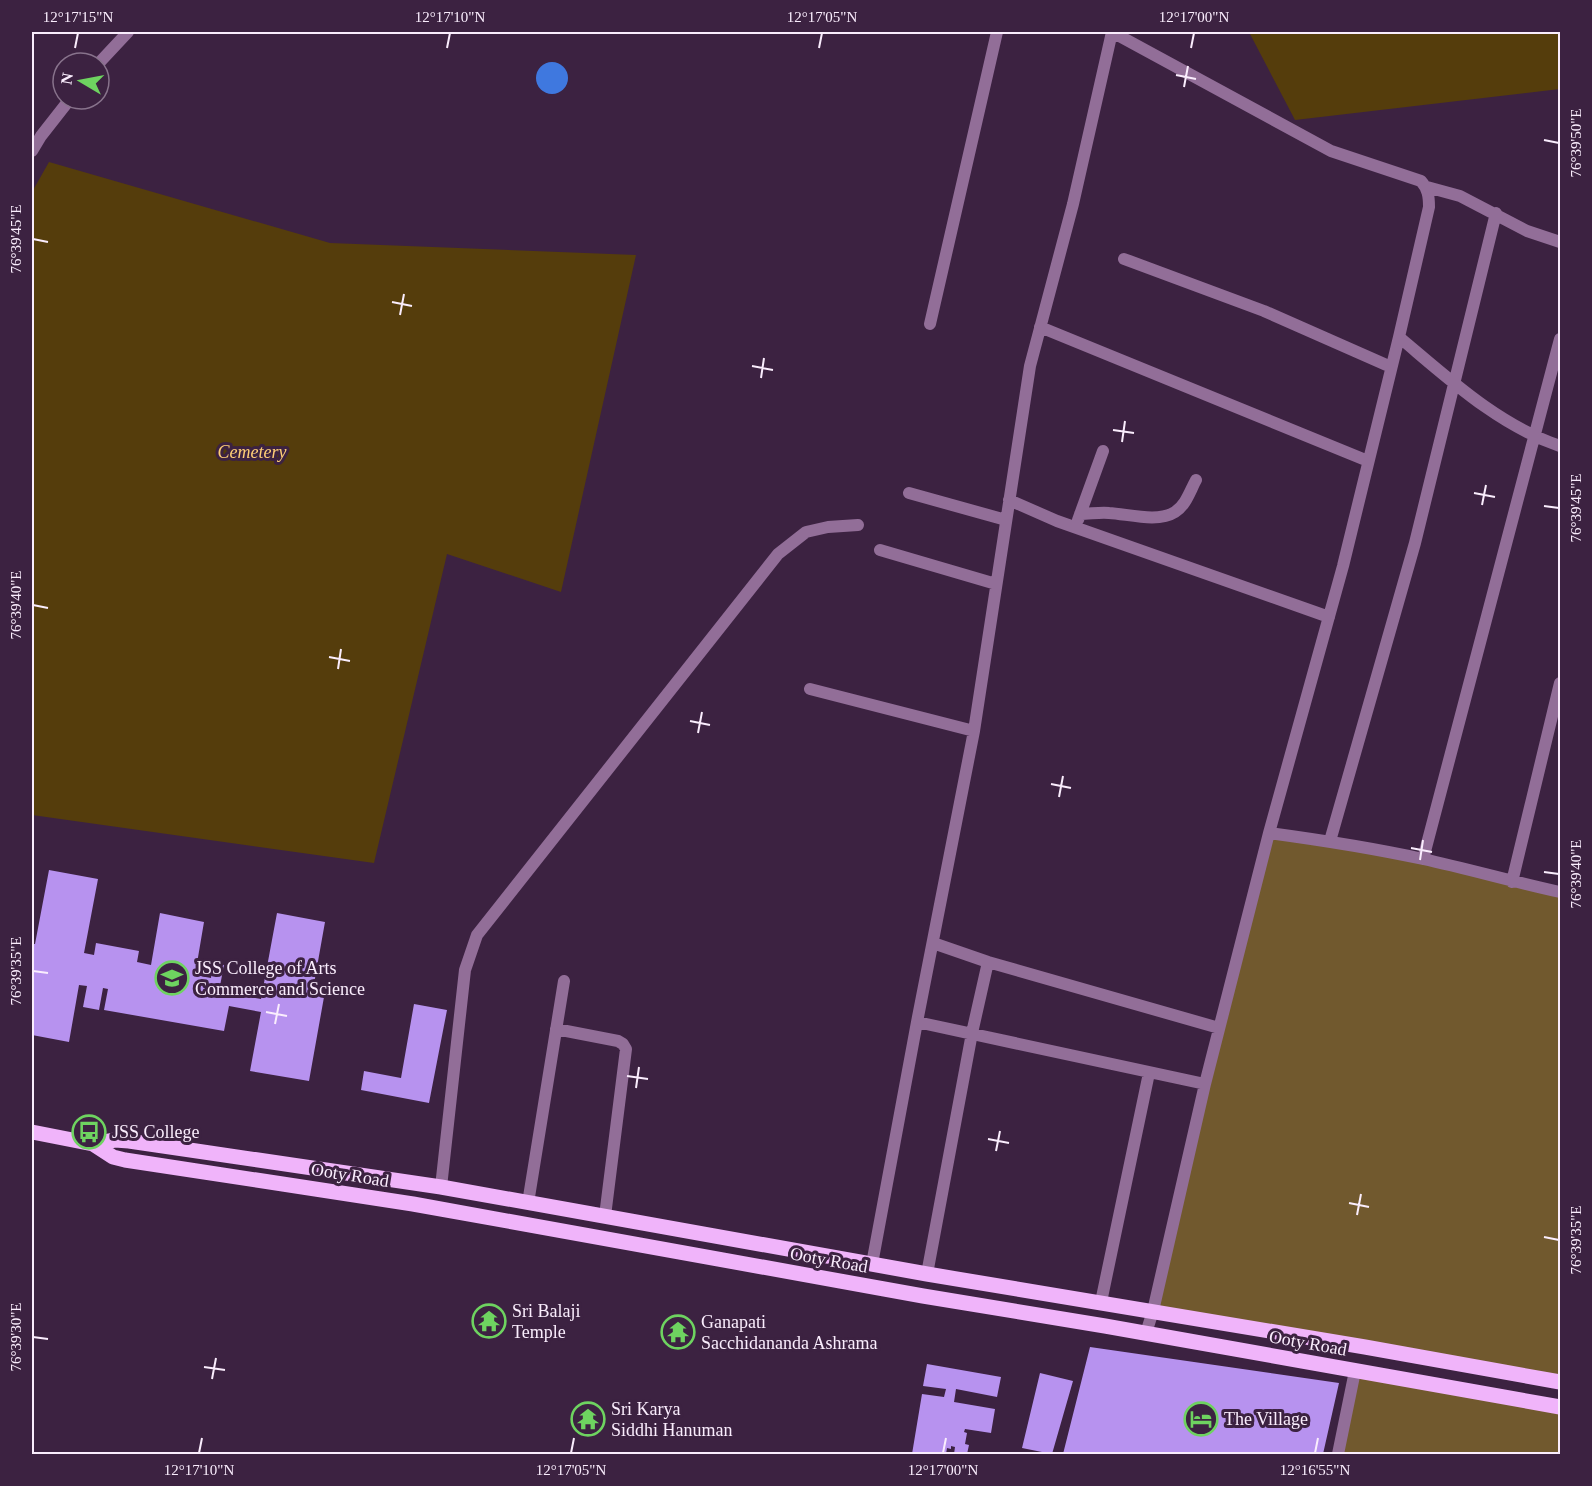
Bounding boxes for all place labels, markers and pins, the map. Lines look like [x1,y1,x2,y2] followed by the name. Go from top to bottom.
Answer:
[195,958,365,999] place label: JSS College of Arts Commerce and Science
[154,960,190,996] school or university icon: JSS College of Arts Commerce and Science
[71,1114,107,1150] bus stop icon: JSS College
[112,1122,200,1142] place label: JSS College
[512,1301,581,1342] place label: Sri Balaji Temple
[471,1303,507,1339] temple icon: Sri Balaji Temple
[701,1312,877,1353] place label: Ganapati Sacchidananda Ashrama
[660,1314,696,1350] temple icon: Ganapati Sacchidananda Ashrama
[611,1399,733,1440] place label: Sri Karya Siddhi Hanuman
[570,1401,606,1437] temple icon: Sri Karya Siddhi Hanuman
[1183,1401,1219,1437] hotel icon: The Village
[1224,1409,1308,1429] place label: The Village

